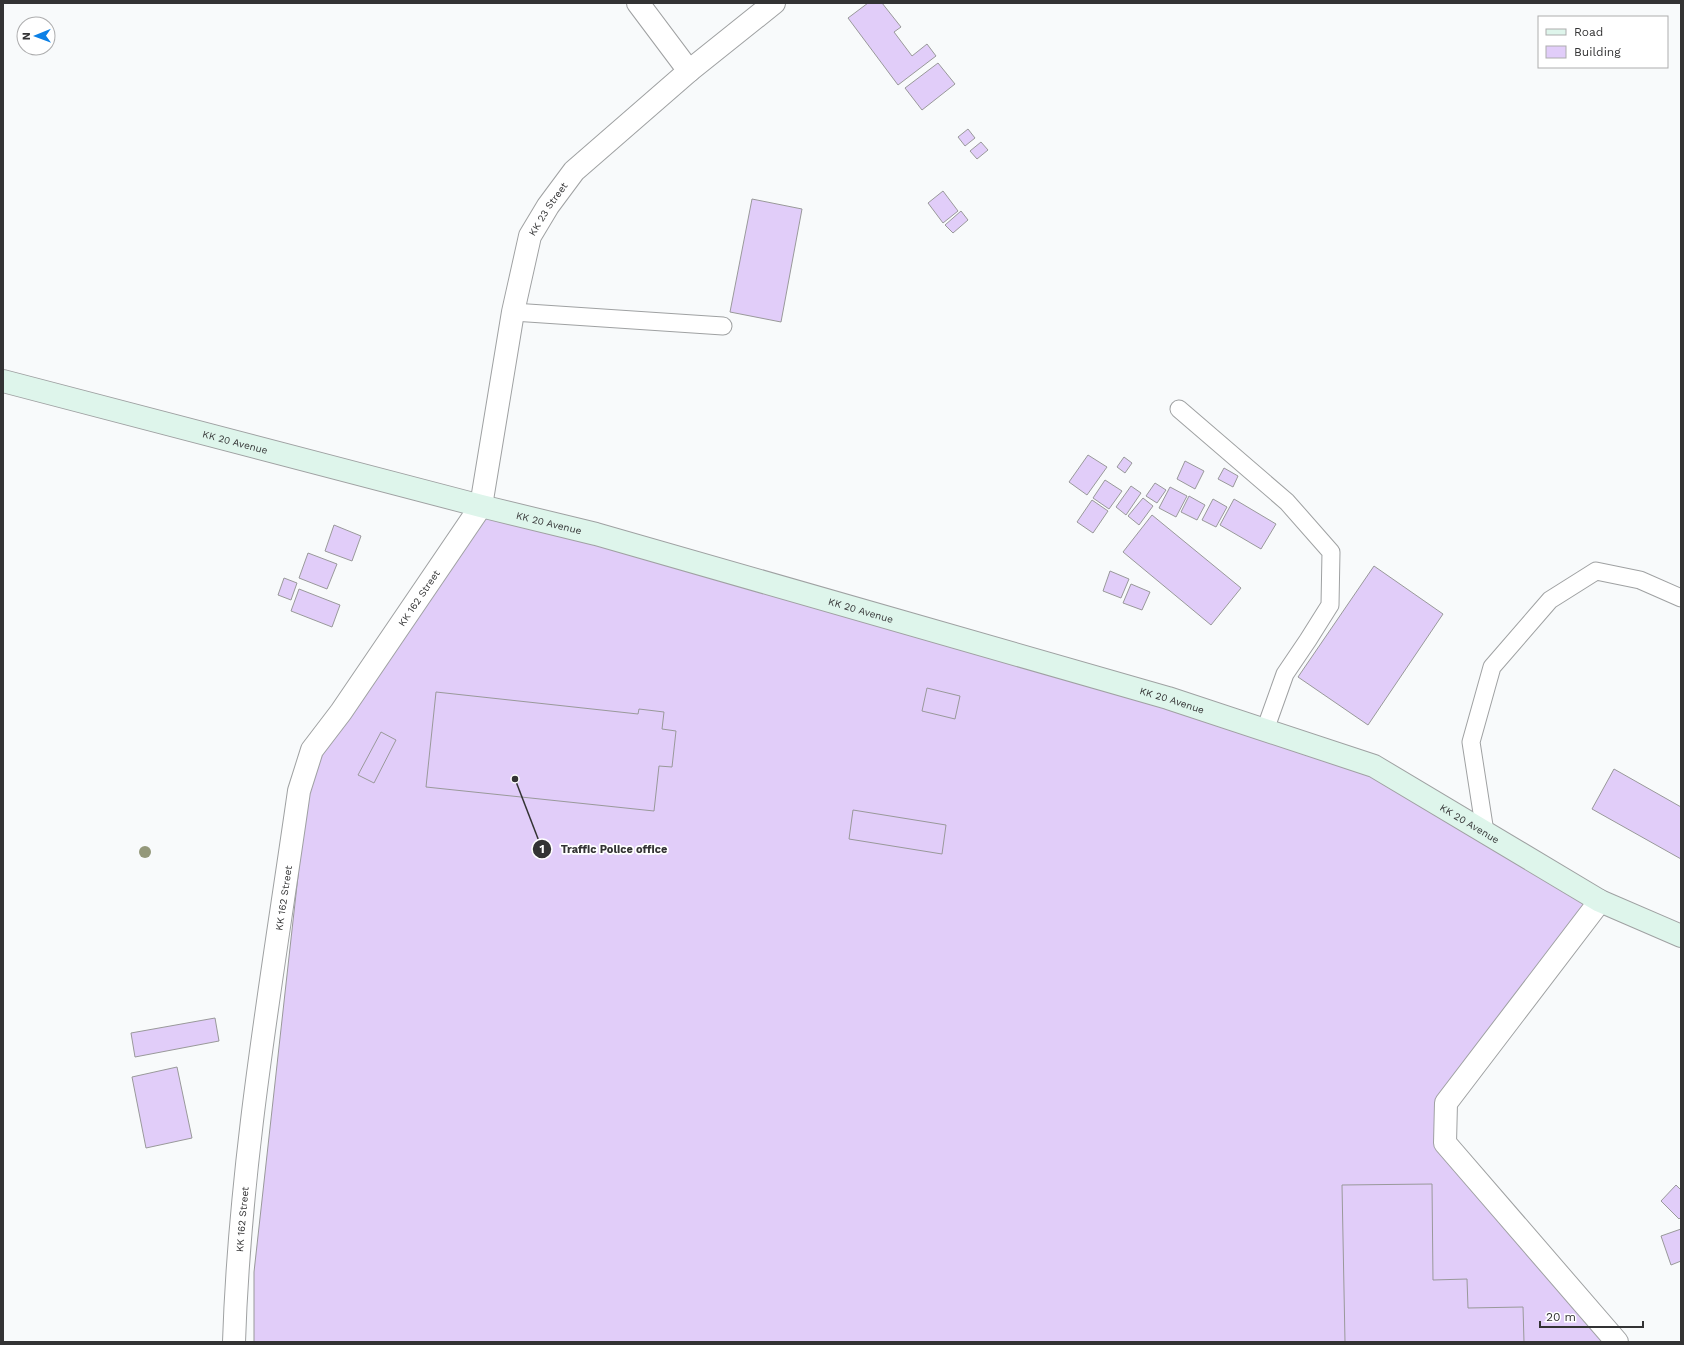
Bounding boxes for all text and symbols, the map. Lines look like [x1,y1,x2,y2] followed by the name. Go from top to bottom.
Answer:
[16,16,56,56] north arrow
[1538,16,1668,68] legend
[1574,25,1603,39] text: Road
[20,32,33,40] text: N
[1574,45,1621,59] text: Building
[527,180,570,238] street label: KK 23 Street
[201,428,269,456] street label: KK 20 Avenue
[515,510,583,536] street label: KK 20 Avenue
[396,567,442,628] street label: KK 162 Street
[827,596,895,625] street label: KK 20 Avenue
[1139,685,1206,716] street label: KK 20 Avenue
[1438,802,1501,846] street label: KK 20 Avenue
[532,838,675,861] callout: Traffic Police office
[539,842,545,856] text: 1
[561,843,667,856] text: Traffic Police office
[273,864,294,931] street label: KK 162 Street
[234,1185,251,1252] street label: KK 162 Street
[1540,1303,1643,1329] scale bar
[1546,1310,1576,1324] text: 20 m

